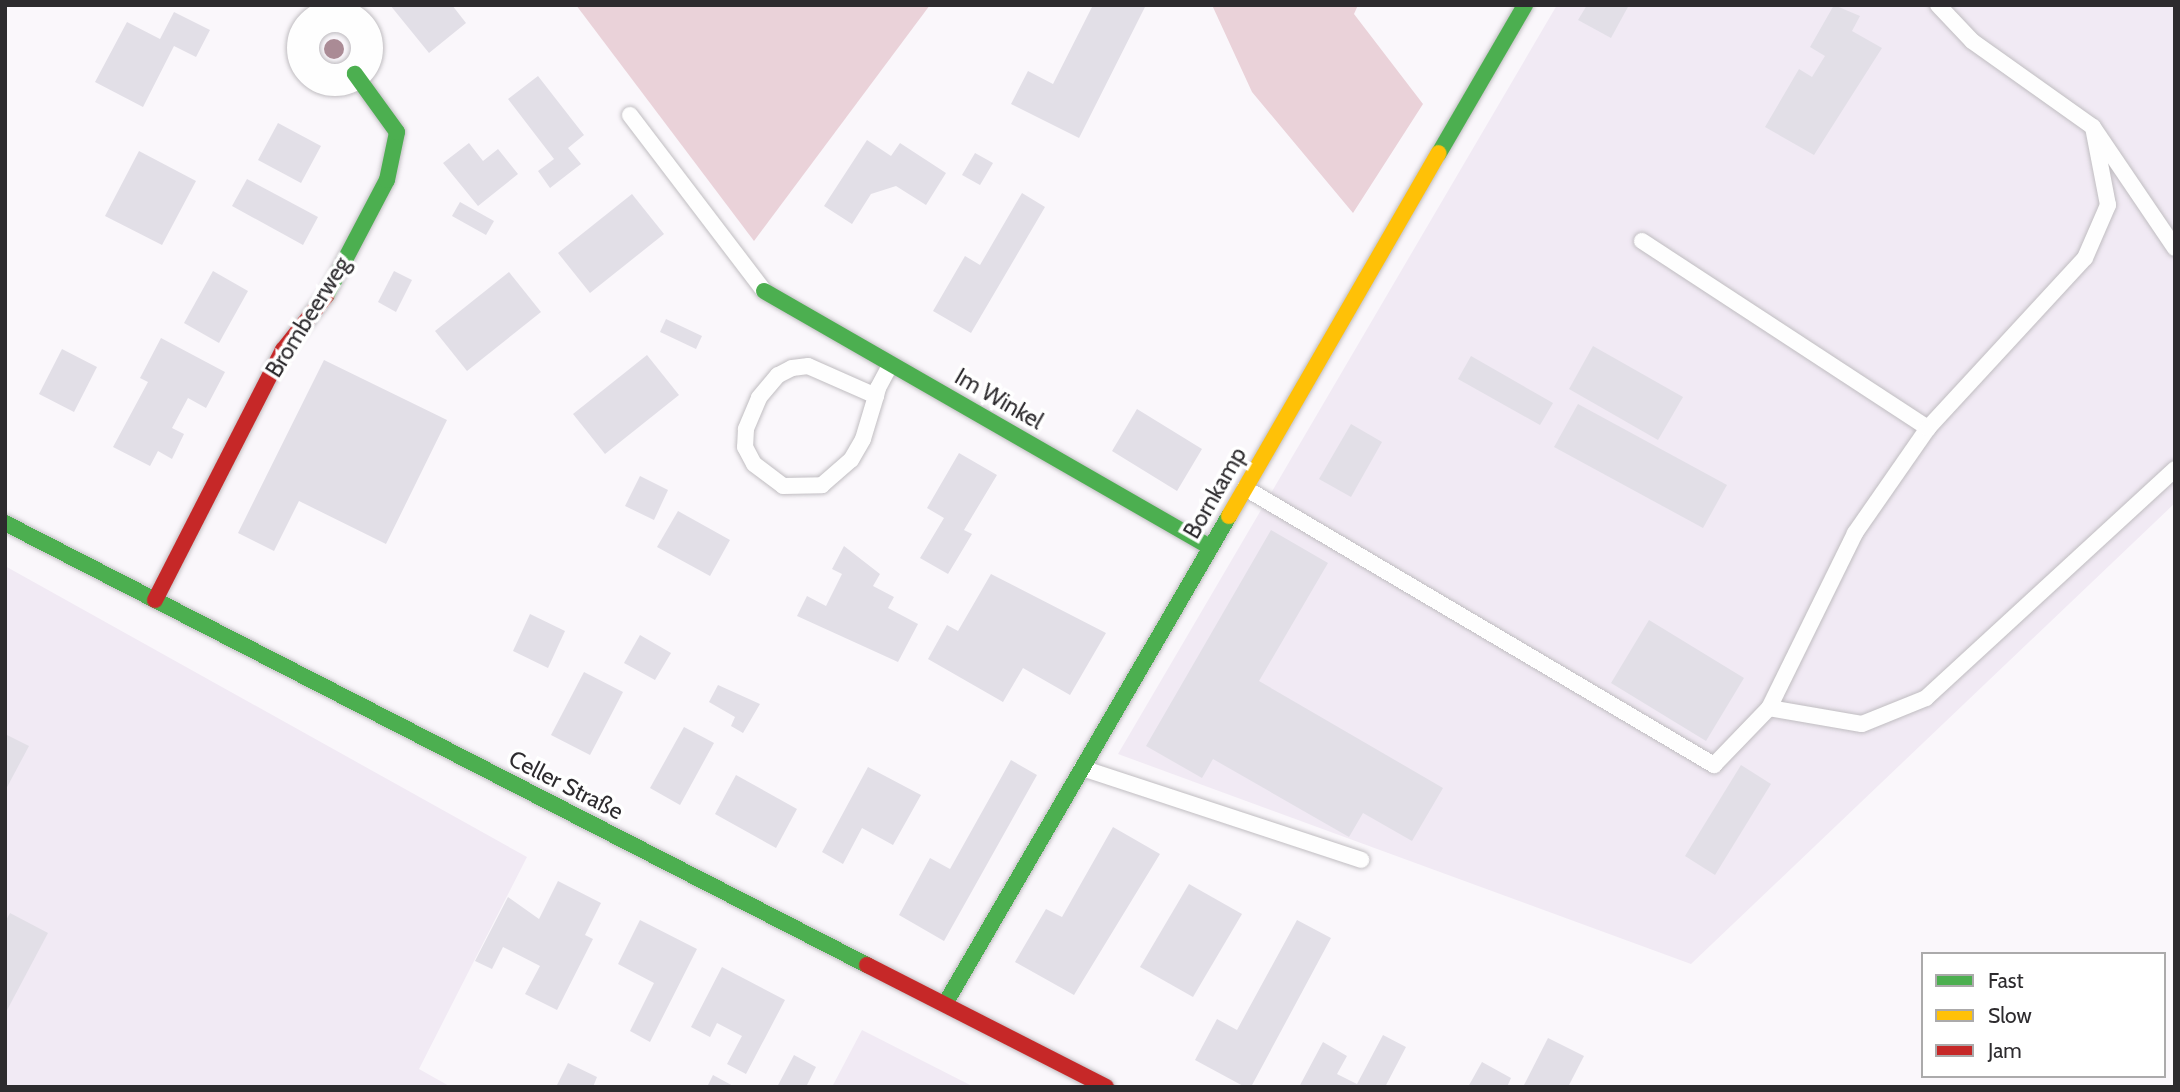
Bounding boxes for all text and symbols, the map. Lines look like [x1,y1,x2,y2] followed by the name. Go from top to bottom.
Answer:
[260,252,356,382] street label: Brombeerweg
[950,363,1048,435] street label: Im Winkel
[1178,442,1252,544] street label: Bornkamp
[504,744,628,826] street label: Celler Straße
[1921,952,2166,1078] legend
[1988,968,2024,993] text: Fast
[1988,1003,2032,1028] text: Slow
[1988,1038,2022,1063] text: Jam

